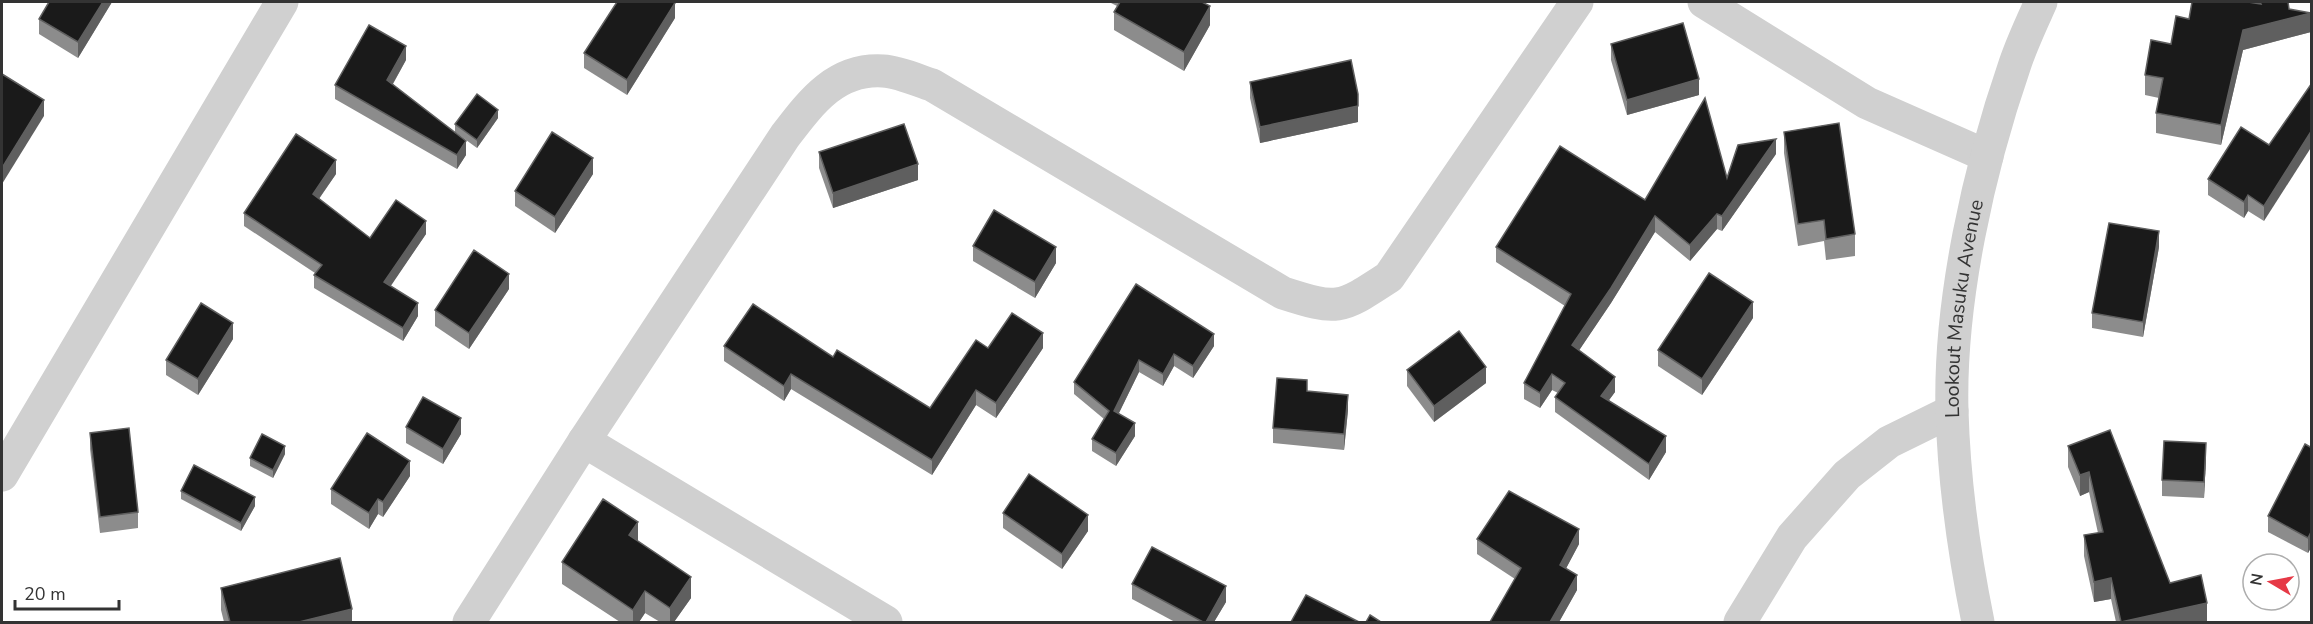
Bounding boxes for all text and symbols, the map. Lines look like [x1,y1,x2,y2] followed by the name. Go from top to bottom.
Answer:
[1939,197,1990,418] street label: Lookout Masuku Avenue
[2241,552,2301,612] north arrow
[2245,572,2269,587] text: N
[15,573,118,611] scale bar
[24,582,66,606] text: 20 m

